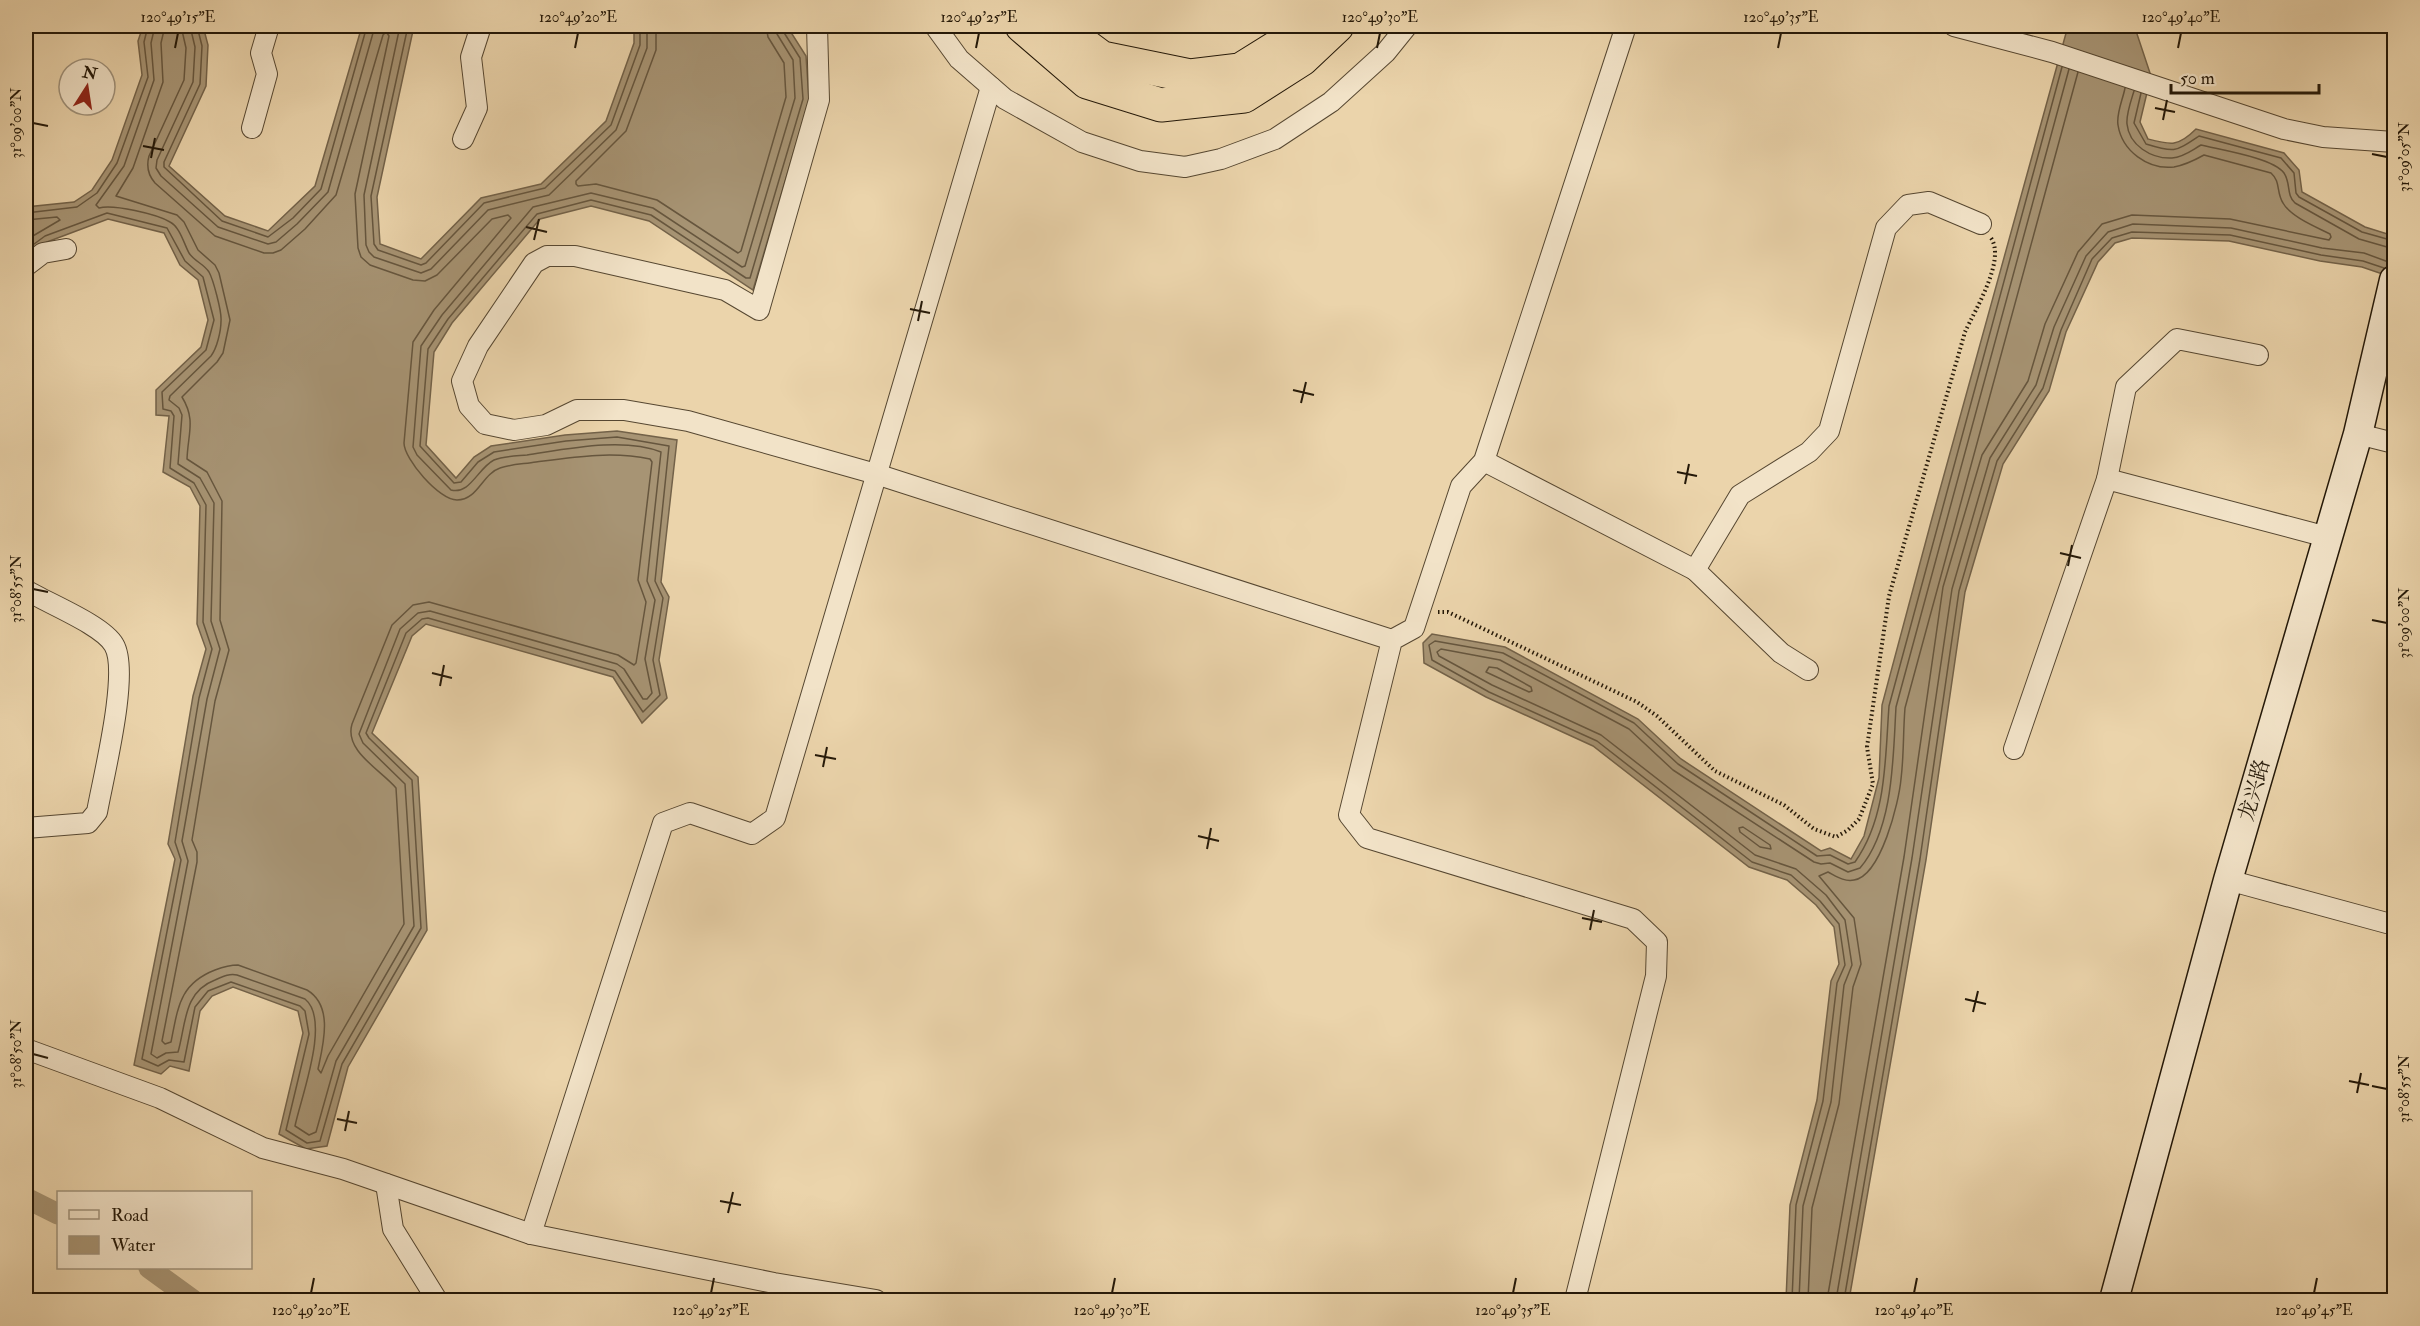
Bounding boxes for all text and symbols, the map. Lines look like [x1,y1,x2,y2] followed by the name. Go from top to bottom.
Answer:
[141,8,216,27] text: 120°49'15"E
[539,8,617,27] text: 120°49'20"E
[940,8,1018,27] text: 120°49'25"E
[1342,8,1418,27] text: 120°49'30"E
[1743,8,1819,27] text: 120°49'35"E
[2142,8,2221,27] text: 120°49'40"E
[57,57,117,117] north arrow
[2171,57,2320,95] scale bar
[80,62,100,85] text: N
[2180,67,2215,90] text: 50 m
[7,87,26,159] text: 31°09'00"N
[2395,121,2414,192] text: 31°09'05"N
[7,554,26,623] text: 31°08'55"N
[2395,587,2414,659] text: 31°09'00"N
[2233,756,2276,824] street label: 龙兴路
[7,1019,26,1089] text: 31°08'50"N
[2395,1054,2414,1123] text: 31°08'55"N
[57,1191,252,1269] legend
[111,1204,149,1227] text: Road
[110,1234,155,1257] text: Water
[272,1301,350,1320] text: 120°49'20"E
[672,1301,750,1320] text: 120°49'25"E
[1074,1301,1150,1320] text: 120°49'30"E
[1475,1301,1551,1320] text: 120°49'35"E
[1875,1301,1954,1320] text: 120°49'40"E
[2275,1301,2353,1320] text: 120°49'45"E

